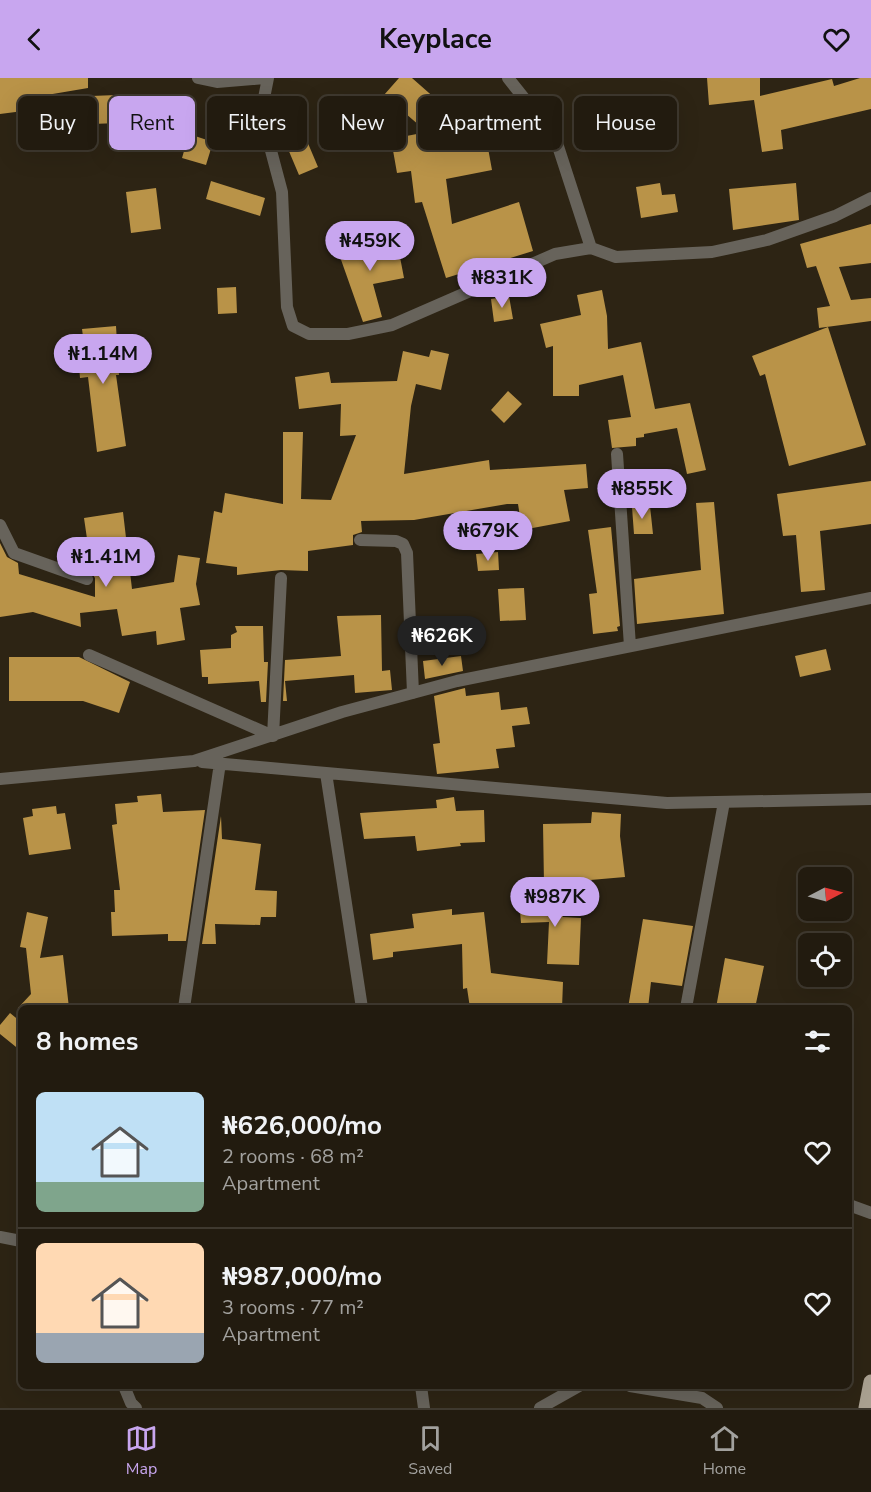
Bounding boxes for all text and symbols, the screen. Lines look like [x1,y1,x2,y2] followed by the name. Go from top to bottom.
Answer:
[379,21,492,58] text: Keyplace
[18,23,51,56] icon: back
[820,23,853,56] icon: heart
[18,96,97,150] chip: Buy
[109,96,195,150] chip: Rent
[207,96,307,150] chip: Filters
[319,96,406,150] chip: New
[418,96,562,150] chip: Apartment
[574,96,677,150] chip: House
[328,221,412,272] pin: ₦459K
[339,227,401,254] text: ₦459K
[460,258,544,309] pin: ₦831K
[471,264,533,291] text: ₦831K
[54,334,152,385] pin: ₦1.14M
[68,340,138,367] text: ₦1.14M
[600,469,684,520] pin: ₦855K
[611,475,673,502] text: ₦855K
[446,511,530,562] pin: ₦679K
[457,517,519,544] text: ₦679K
[57,537,155,588] pin: ₦1.41M
[71,543,141,570] text: ₦1.41M
[400,616,484,667] pin: ₦626K
[411,622,473,649] text: ₦626K
[798,867,852,921] north arrow
[798,867,852,987] map controls
[513,877,597,928] pin: ₦987K
[524,883,586,910] text: ₦987K
[798,933,852,987] button: locate
[36,1024,138,1059] text: 8 homes
[801,1025,834,1058] icon: filters
[222,1108,382,1143] text: ₦626,000/mo
[84,1116,156,1188] icon: home
[801,1136,834,1169] icon: heart
[222,1143,364,1170] text: 2 rooms · 68 m²
[222,1170,320,1197] text: Apartment
[222,1259,382,1294] text: ₦987,000/mo
[84,1267,156,1339] icon: home
[801,1287,834,1320] icon: heart
[222,1294,364,1321] text: 3 rooms · 77 m²
[222,1321,320,1348] text: Apartment
[125,1422,158,1480] tab: Map
[408,1422,452,1480] tab: Saved
[703,1422,746,1480] tab: Home

